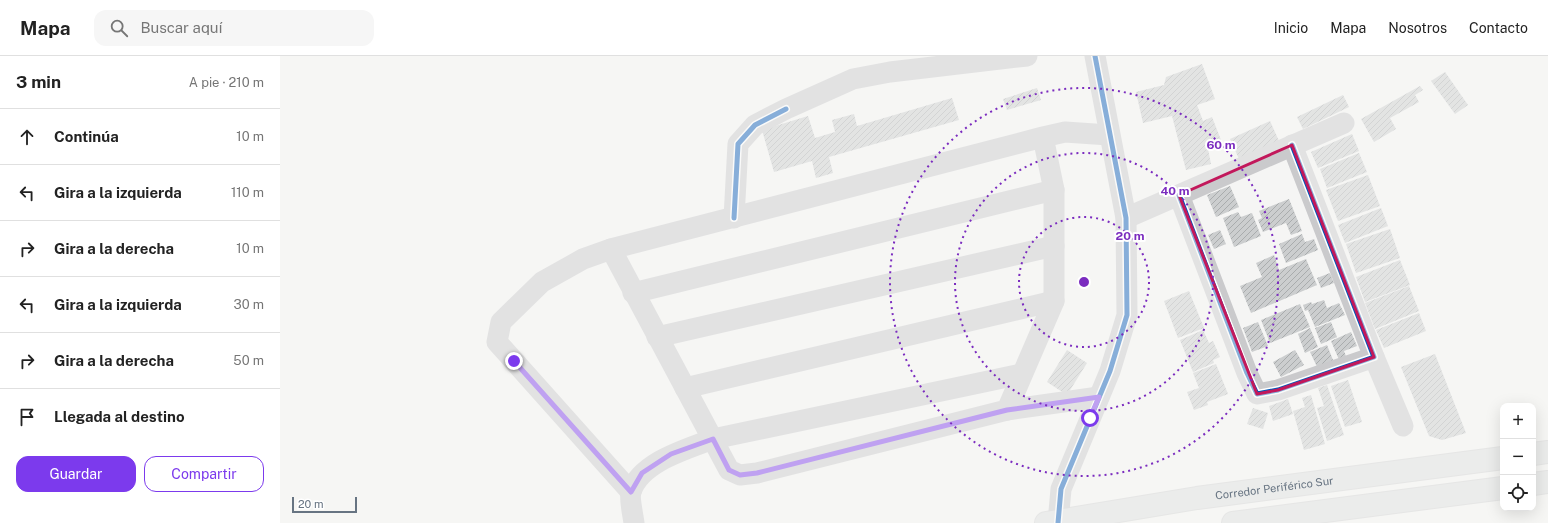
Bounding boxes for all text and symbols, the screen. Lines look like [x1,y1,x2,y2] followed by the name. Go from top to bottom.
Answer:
[94,10,374,46] search box
[20,17,70,39] text: Mapa
[108,17,130,39] icon: search
[140,19,222,36] text: Buscar aquí
[1274,20,1308,36] text: Inicio
[1330,20,1366,36] text: Mapa
[1388,20,1447,36] text: Nosotros
[1469,20,1528,36] text: Contacto
[16,72,61,92] text: 3 min
[189,75,264,90] text: A pie · 210 m
[16,126,38,148] icon: ahead
[54,128,119,145] text: Continúa
[236,129,264,144] text: 10 m
[1206,138,1236,152] text: 60 m
[16,182,38,204] icon: left
[54,184,182,201] text: Gira a la izquierda
[1160,184,1190,198] text: 40 m
[231,185,264,200] text: 110 m
[1116,229,1145,243] text: 20 m
[16,238,38,260] icon: right
[54,240,174,257] text: Gira a la derecha
[236,241,264,256] text: 10 m
[1077,275,1091,289] centre of rings
[16,294,38,316] icon: left
[54,296,182,313] text: Gira a la izquierda
[234,297,264,312] text: 30 m
[16,350,38,372] icon: right
[54,352,174,369] text: Gira a la derecha
[505,352,523,370] route end
[233,353,264,368] text: 50 m
[1500,403,1536,511] map controls
[1500,403,1536,439] button: +
[16,406,38,428] icon: arrive
[54,408,185,425] text: Llegada al destino
[1081,409,1099,427] route start
[1500,439,1536,475] button: −
[16,456,136,492] button: Guardar
[144,456,264,492] button: Compartir
[1214,474,1334,502] street label: Corredor Periférico Sur
[1500,475,1536,511] button: locate
[292,495,357,514] scale bar
[298,498,323,510] text: 20 m

